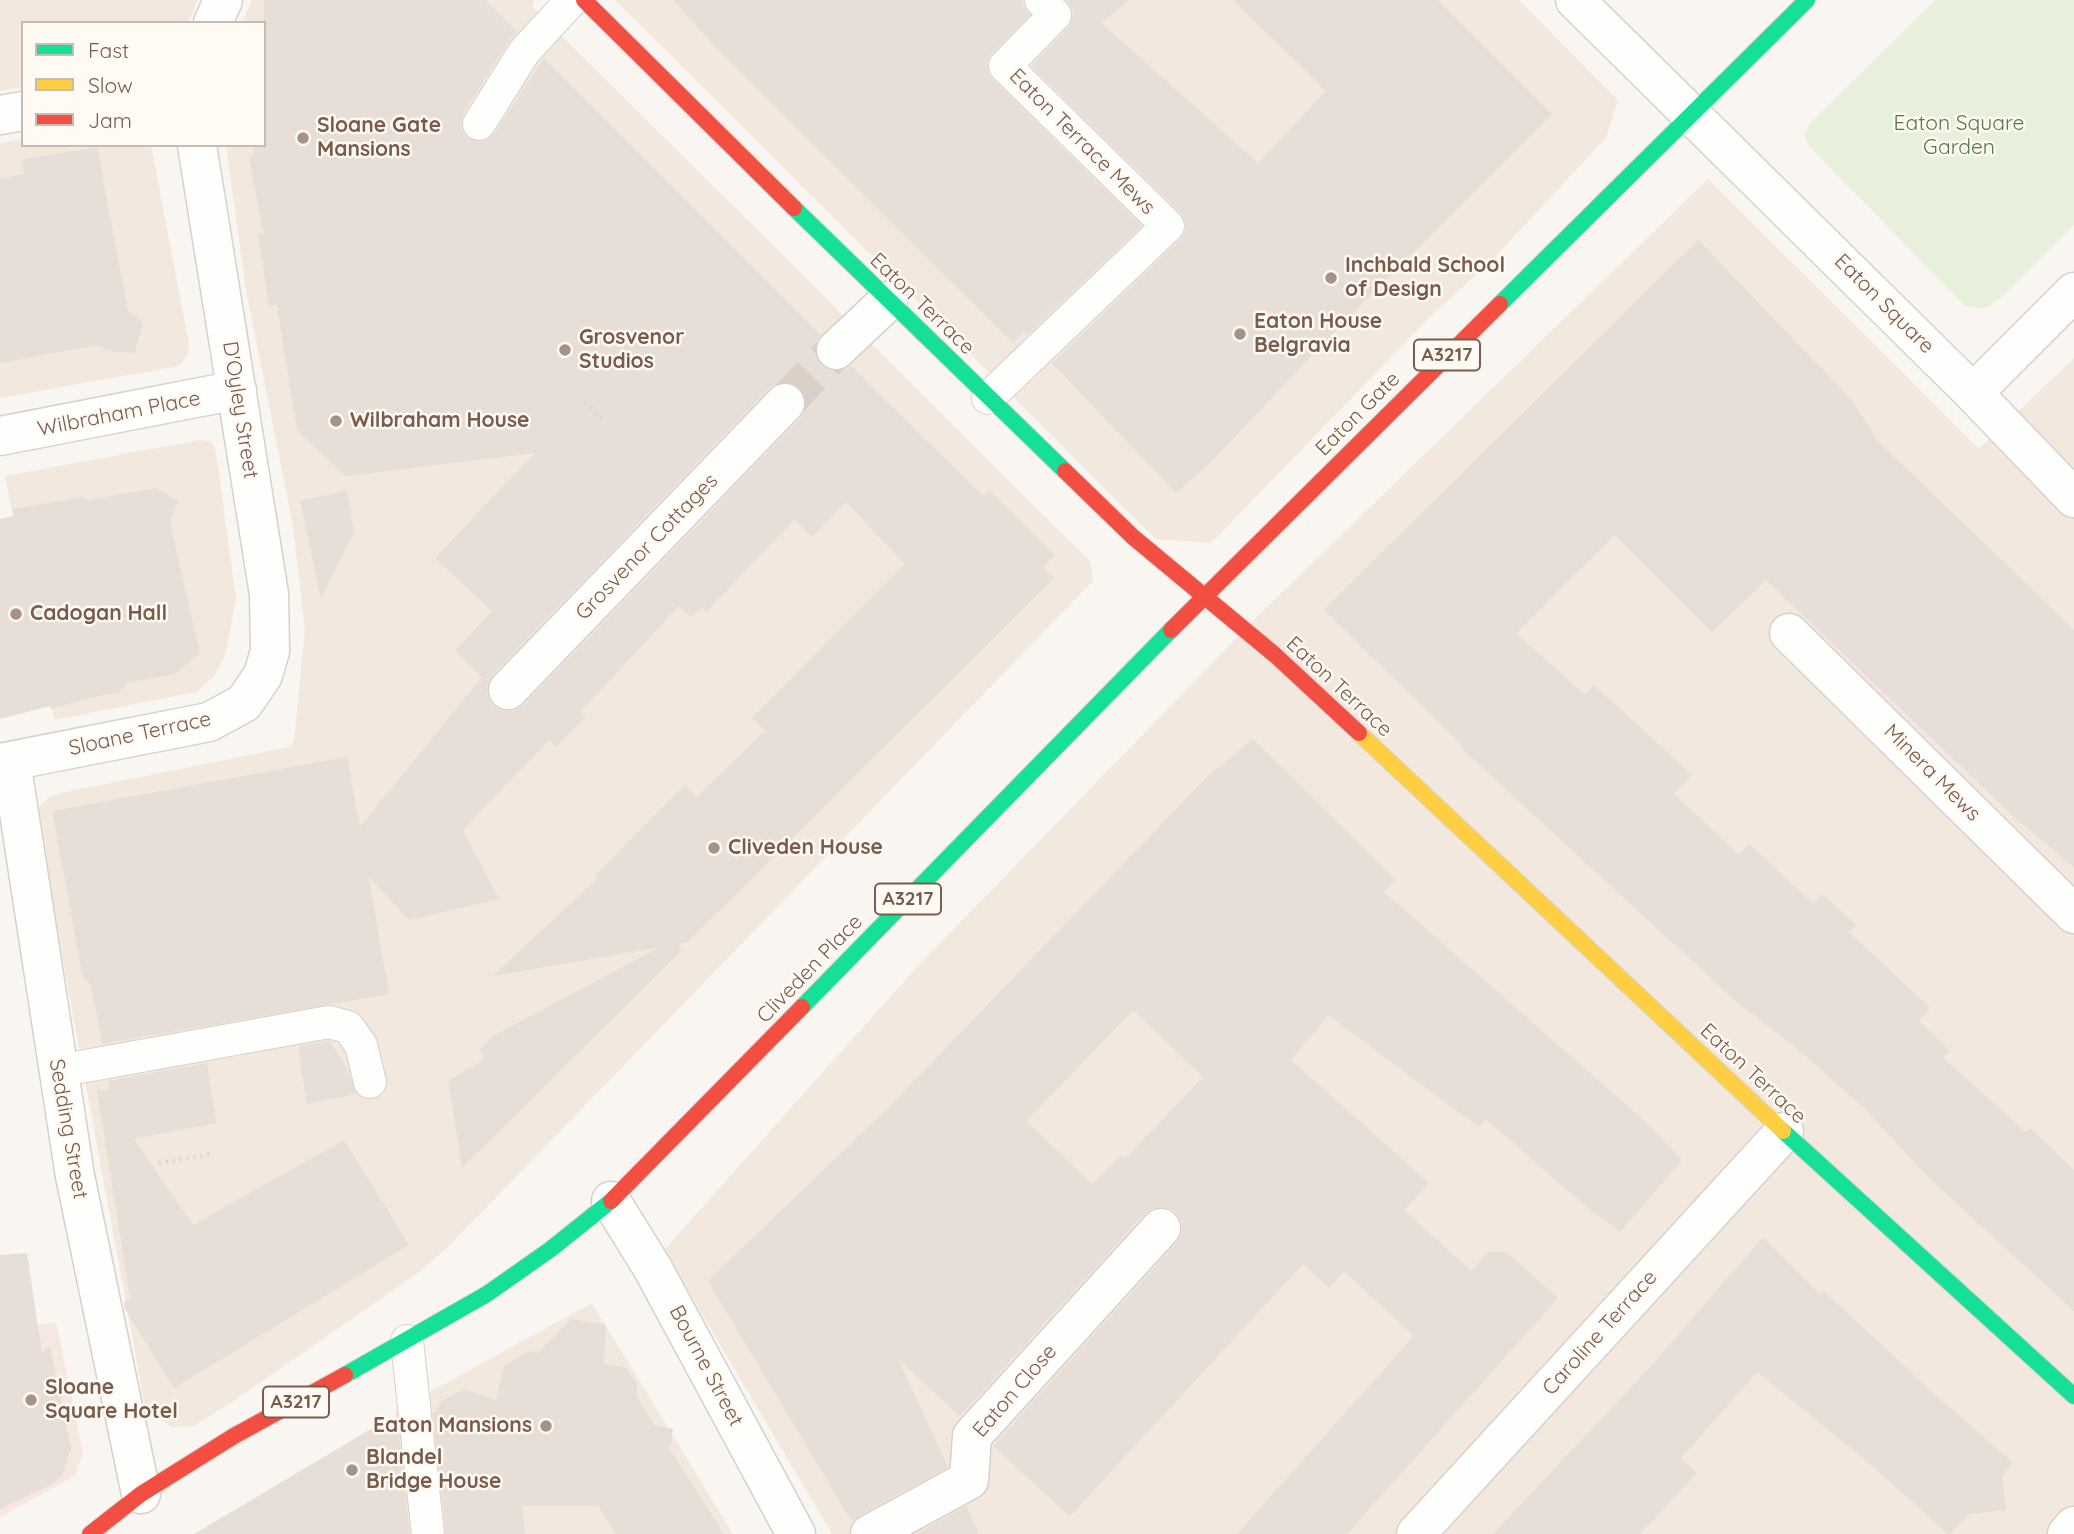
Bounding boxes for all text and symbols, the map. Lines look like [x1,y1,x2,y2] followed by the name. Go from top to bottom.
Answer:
[21,21,266,147] legend
[88,37,129,63] text: Fast
[1004,64,1160,220] street label: Eaton Terrace Mews
[88,72,133,98] text: Slow
[88,107,132,133] text: Jam
[1894,111,2024,161] park label: Eaton Square Garden
[317,113,441,163] place label: Sloane Gate Mansions
[295,130,311,146] marker: Sloane Gate Mansions
[864,248,980,360] street label: Eaton Terrace
[1829,249,1939,359] street label: Eaton Square
[1345,253,1505,303] place label: Inchbald School of Design
[1323,270,1339,286] marker: Inchbald School of Design
[1254,309,1382,359] place label: Eaton House Belgravia
[579,325,684,375] place label: Grosvenor Studios
[1232,326,1248,342] marker: Eaton House Belgravia
[217,340,263,480] street label: D'Oyley Street
[1414,340,1480,370] road number: A3217
[557,342,573,358] marker: Grosvenor Studios
[1311,367,1405,461] street label: Eaton Gate
[35,386,203,442] street label: Wilbraham Place
[350,408,529,434] place label: Wilbraham House
[328,413,344,429] marker: Wilbraham House
[571,468,723,626] street label: Grosvenor Cottages
[30,601,167,627] place label: Cadogan Hall
[8,606,24,622] marker: Cadogan Hall
[1281,632,1397,742] street label: Eaton Terrace
[66,707,214,761] street label: Sloane Terrace
[1878,719,1986,827] street label: Minera Mews
[728,835,883,861] place label: Cliveden House
[706,840,722,856] marker: Cliveden House
[875,884,941,914] road number: A3217
[752,909,868,1029] street label: Cliveden Place
[1695,1019,1811,1129] street label: Eaton Terrace
[43,1057,93,1201] street label: Sedding Street
[1537,1265,1663,1401] street label: Caroline Terrace
[664,1301,748,1431] street label: Bourne Street
[968,1339,1062,1443] street label: Eaton Close
[45,1375,178,1425] place label: Sloane Square Hotel
[263,1386,329,1418] road number: A3217
[23,1392,39,1408] marker: Sloane Square Hotel
[373,1413,532,1439] place label: Eaton Mansions
[538,1418,554,1434] marker: Eaton Mansions
[366,1445,501,1495] place label: Blandel Bridge House
[344,1462,360,1478] marker: Blandel Bridge House

